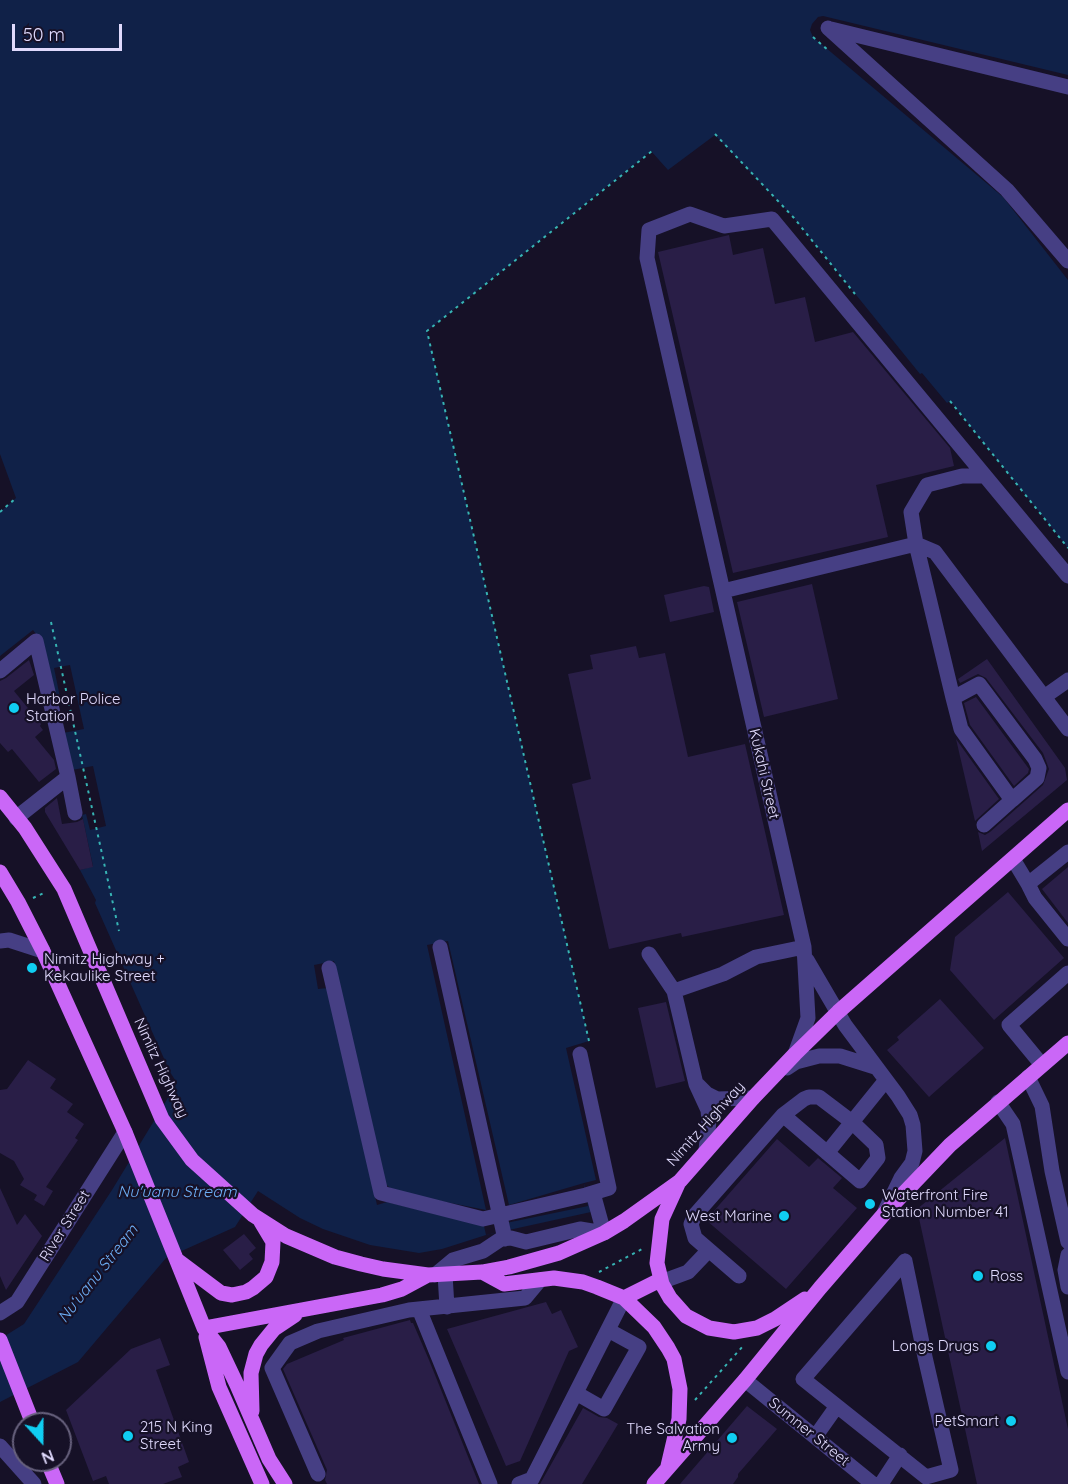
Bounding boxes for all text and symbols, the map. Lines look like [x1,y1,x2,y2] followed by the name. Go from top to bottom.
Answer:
[15,12,124,50] scale bar
[23,23,65,46] text: 50 m
[26,690,120,725] place label: Harbor Police Station
[7,701,21,715] marker: Harbor Police Station
[745,727,783,821] street label: Kukahi Street
[44,950,165,985] place label: Nimitz Highway + Kekaulike Street
[25,961,39,975] marker: Nimitz Highway + Kekaulike Street
[130,1015,192,1121] street label: Nimitz Highway
[663,1078,749,1170] street label: Nimitz Highway
[118,1182,236,1202] water label: Nu'uanu Stream
[882,1186,1009,1221] place label: Waterfront Fire Station Number 41
[36,1187,94,1265] street label: River Street
[863,1197,877,1211] marker: Waterfront Fire Station Number 41
[685,1207,772,1225] place label: West Marine
[777,1209,791,1223] marker: West Marine
[54,1221,142,1327] water label: Nuʻuanu Stream
[990,1267,1023,1285] place label: Ross
[971,1269,985,1283] marker: Ross
[892,1337,979,1355] place label: Longs Drugs
[984,1339,998,1353] marker: Longs Drugs
[765,1394,853,1470] street label: Sumner Street
[12,1412,72,1472] north arrow
[935,1412,999,1430] place label: PetSmart
[1004,1414,1018,1428] marker: PetSmart
[140,1418,213,1453] place label: 215 N King Street
[626,1420,720,1455] place label: The Salvation Army
[121,1429,135,1443] marker: 215 N King Street
[725,1431,739,1445] marker: The Salvation Army
[39,1445,57,1468] text: N

